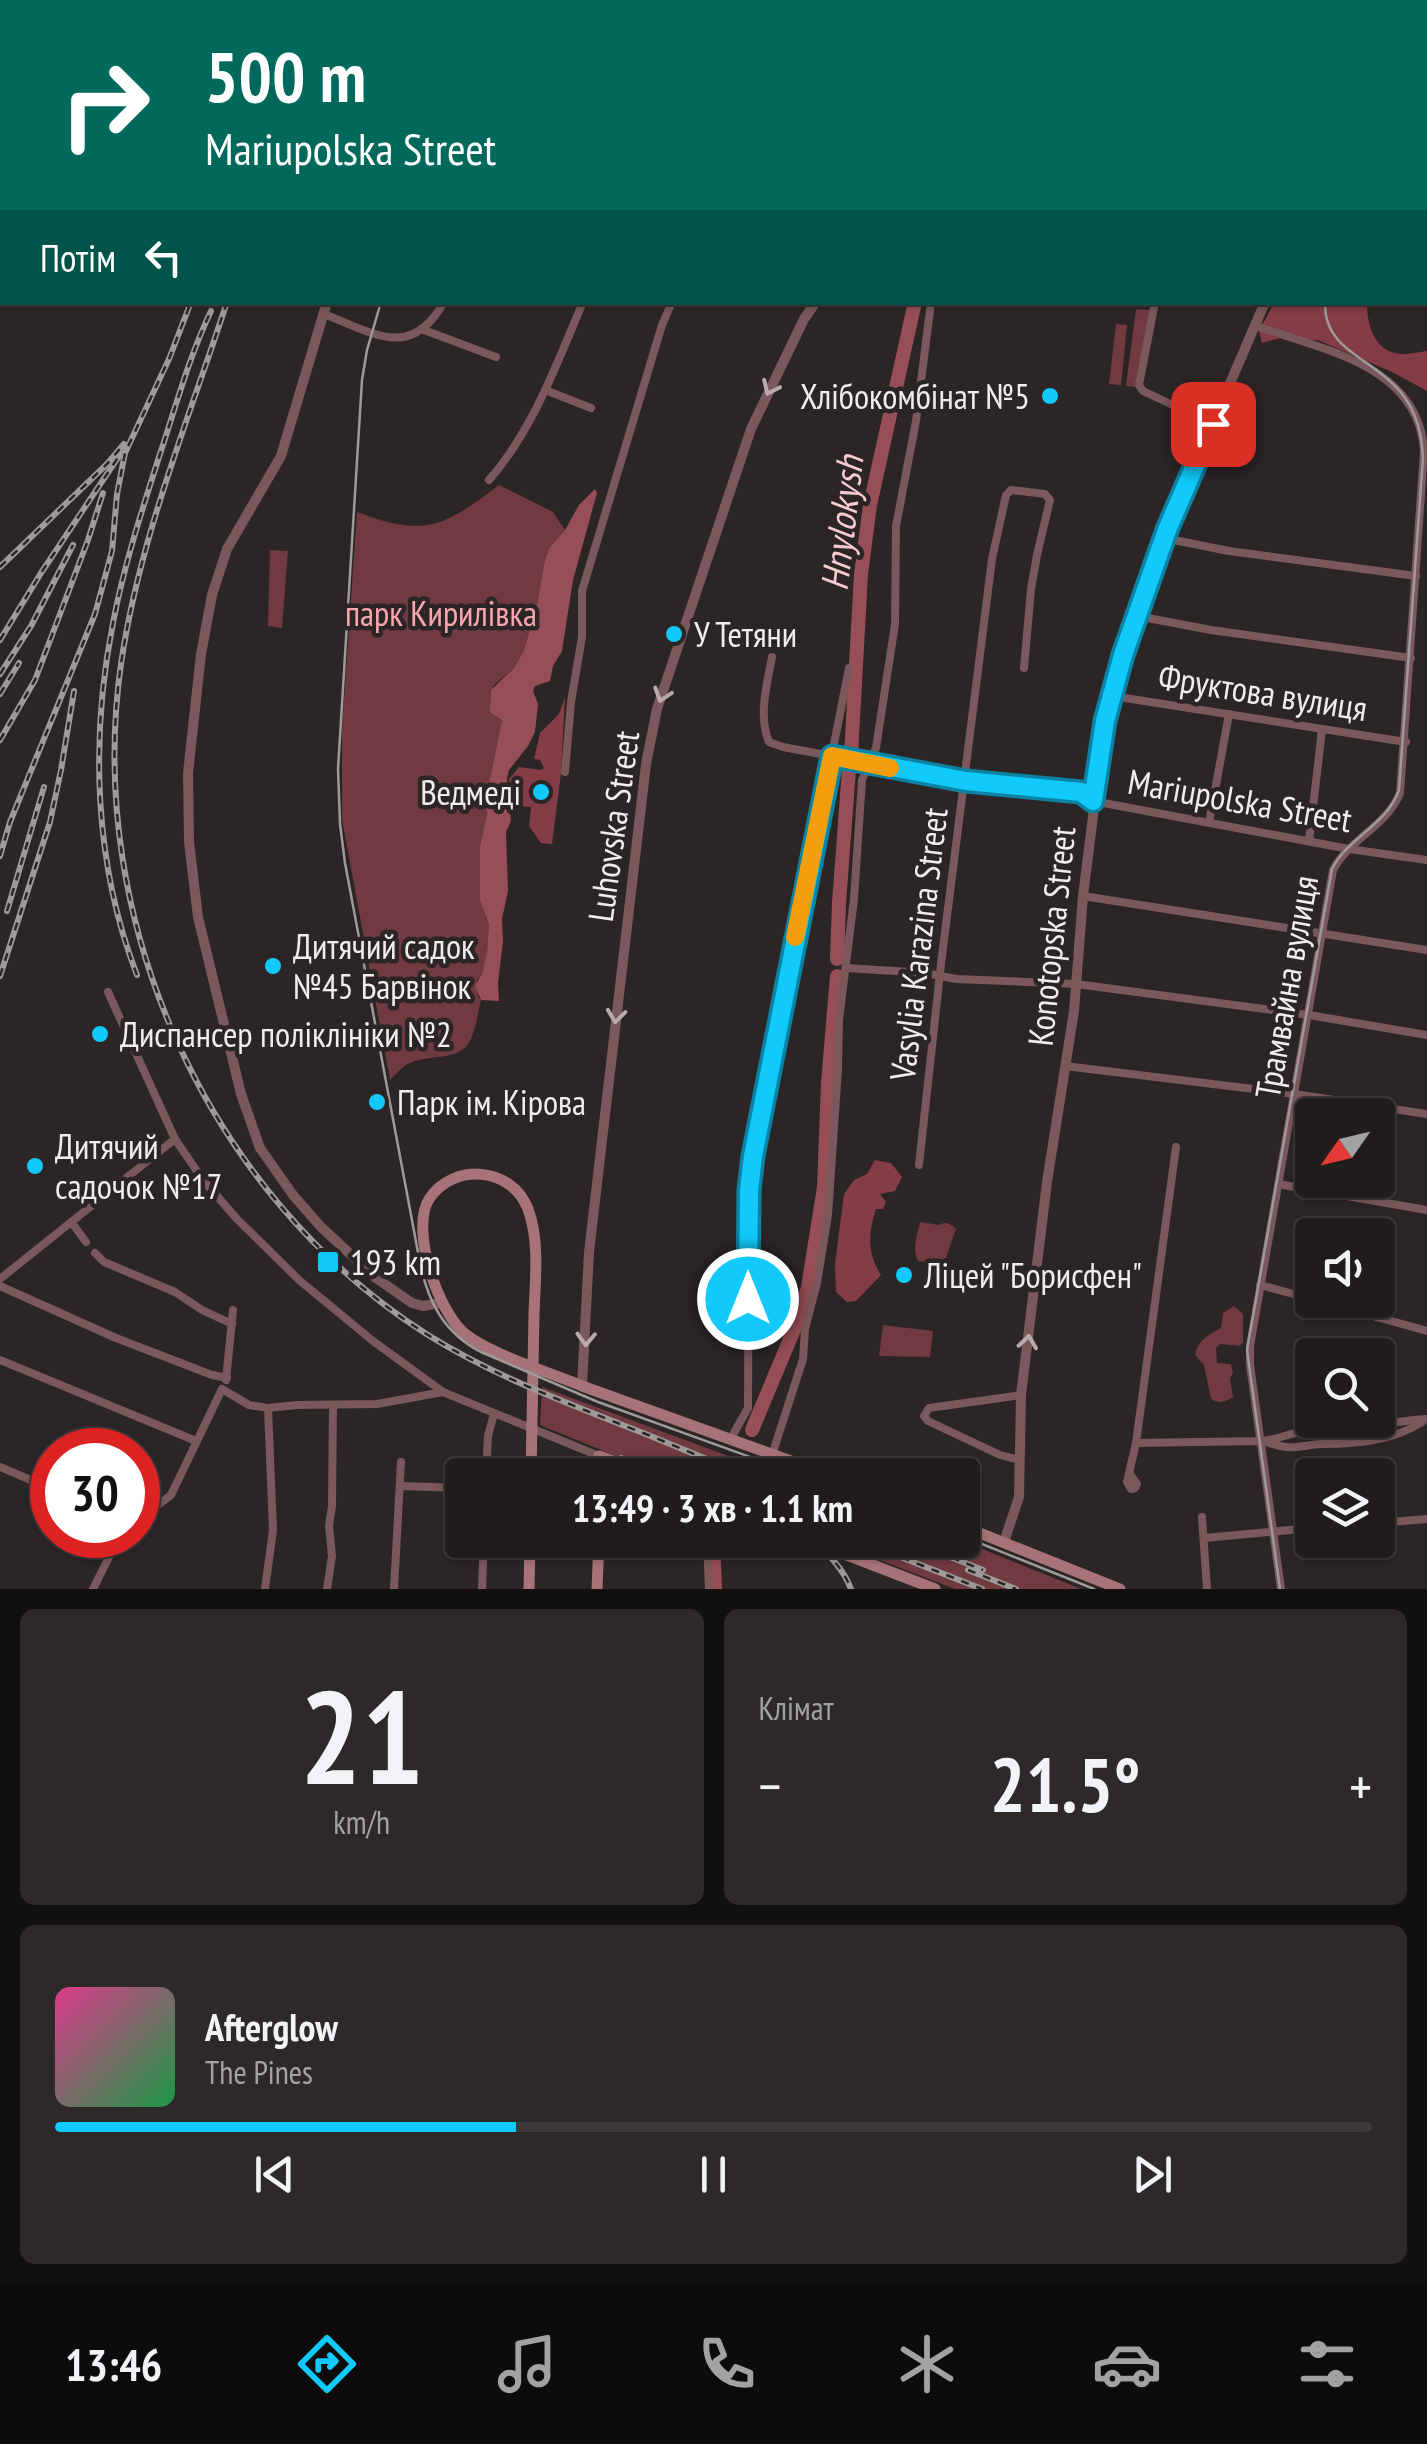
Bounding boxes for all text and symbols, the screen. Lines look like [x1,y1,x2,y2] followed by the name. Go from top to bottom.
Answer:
[205,31,366,121] text: 500 m
[40,40,170,170] icon: right
[205,119,496,177] text: Mariupolska Street
[136,230,191,285] icon: left
[40,233,116,282] text: Потім
[800,373,1030,419] place label: Хлібокомбінат №5
[762,378,782,396] one-way arrow
[1171,382,1256,467] pin
[1039,385,1061,407] marker: Хлібокомбінат №5
[1186,397,1241,452] icon: arrive
[808,451,874,593] water label: Hnylokysh
[345,590,537,636] park label: парк Кирилівка
[694,611,797,657] place label: У Тетяни
[663,623,685,645] marker: У Тетяни
[1155,653,1371,731] street label: Фруктова вулиця
[653,685,673,702] one-way arrow
[577,727,649,924] street label: Luhovska Street
[1124,758,1356,842] street label: Mariupolska Street
[420,769,521,815] place label: Ведмеді
[530,781,552,803] marker: Ведмеді
[878,805,958,1084] street label: Vasylia Karazina Street
[1017,824,1085,1048] street label: Konotopska Street
[1244,872,1328,1102] street label: Трамвайна вулиця
[293,923,475,1009] place label: Дитячий садок №45 Барвінок
[262,955,284,977] marker: Дитячий садок №45 Барвінок
[606,1008,627,1024] one-way arrow
[120,1011,452,1057] place label: Диспансер поліклініки №2
[89,1023,111,1045] marker: Диспансер поліклініки №2
[397,1079,586,1125] place label: Парк ім. Кірова
[366,1091,388,1113] marker: Парк ім. Кірова
[1295,1098,1395,1198] north arrow
[1295,1098,1395,1558] map controls
[55,1123,222,1209] place label: Дитячий садочок №17
[24,1155,46,1177] marker: Дитячий садочок №17
[1295,1218,1395,1318] button: sound
[350,1239,441,1285] place label: 193 km
[696,1247,800,1351] position arrow
[315,1249,341,1275] marker: 193 km
[923,1252,1142,1298] place label: Ліцей "Борисфен"
[893,1264,915,1286] marker: Ліцей "Борисфен"
[575,1332,596,1348] one-way arrow
[1017,1334,1038,1350] one-way arrow
[1295,1338,1395,1438] button: search
[30,1428,160,1558] speed limit sign: 30
[1295,1458,1395,1558] button: layers
[572,1483,853,1532] text: 13:49 · 3 хв · 1.1 km
[300,1652,424,1820] text: 21
[759,1687,834,1729] text: Клімат
[990,1736,1141,1833] text: 21.5°
[759,1750,781,1821] text: −
[1349,1750,1372,1821] text: +
[333,1801,390,1843] text: km/h
[205,2002,338,2051] text: Afterglow
[205,2051,313,2093] text: The Pines
[247,2147,302,2202] icon: previous
[686,2147,741,2202] icon: pause
[1125,2147,1180,2202] icon: next
[292,2329,362,2399] icon: directions
[492,2329,562,2399] icon: music
[692,2329,762,2399] icon: phone
[892,2329,962,2399] icon: climate
[1092,2329,1162,2399] icon: car
[1292,2329,1362,2399] icon: filters
[65,2335,162,2393] text: 13:46

